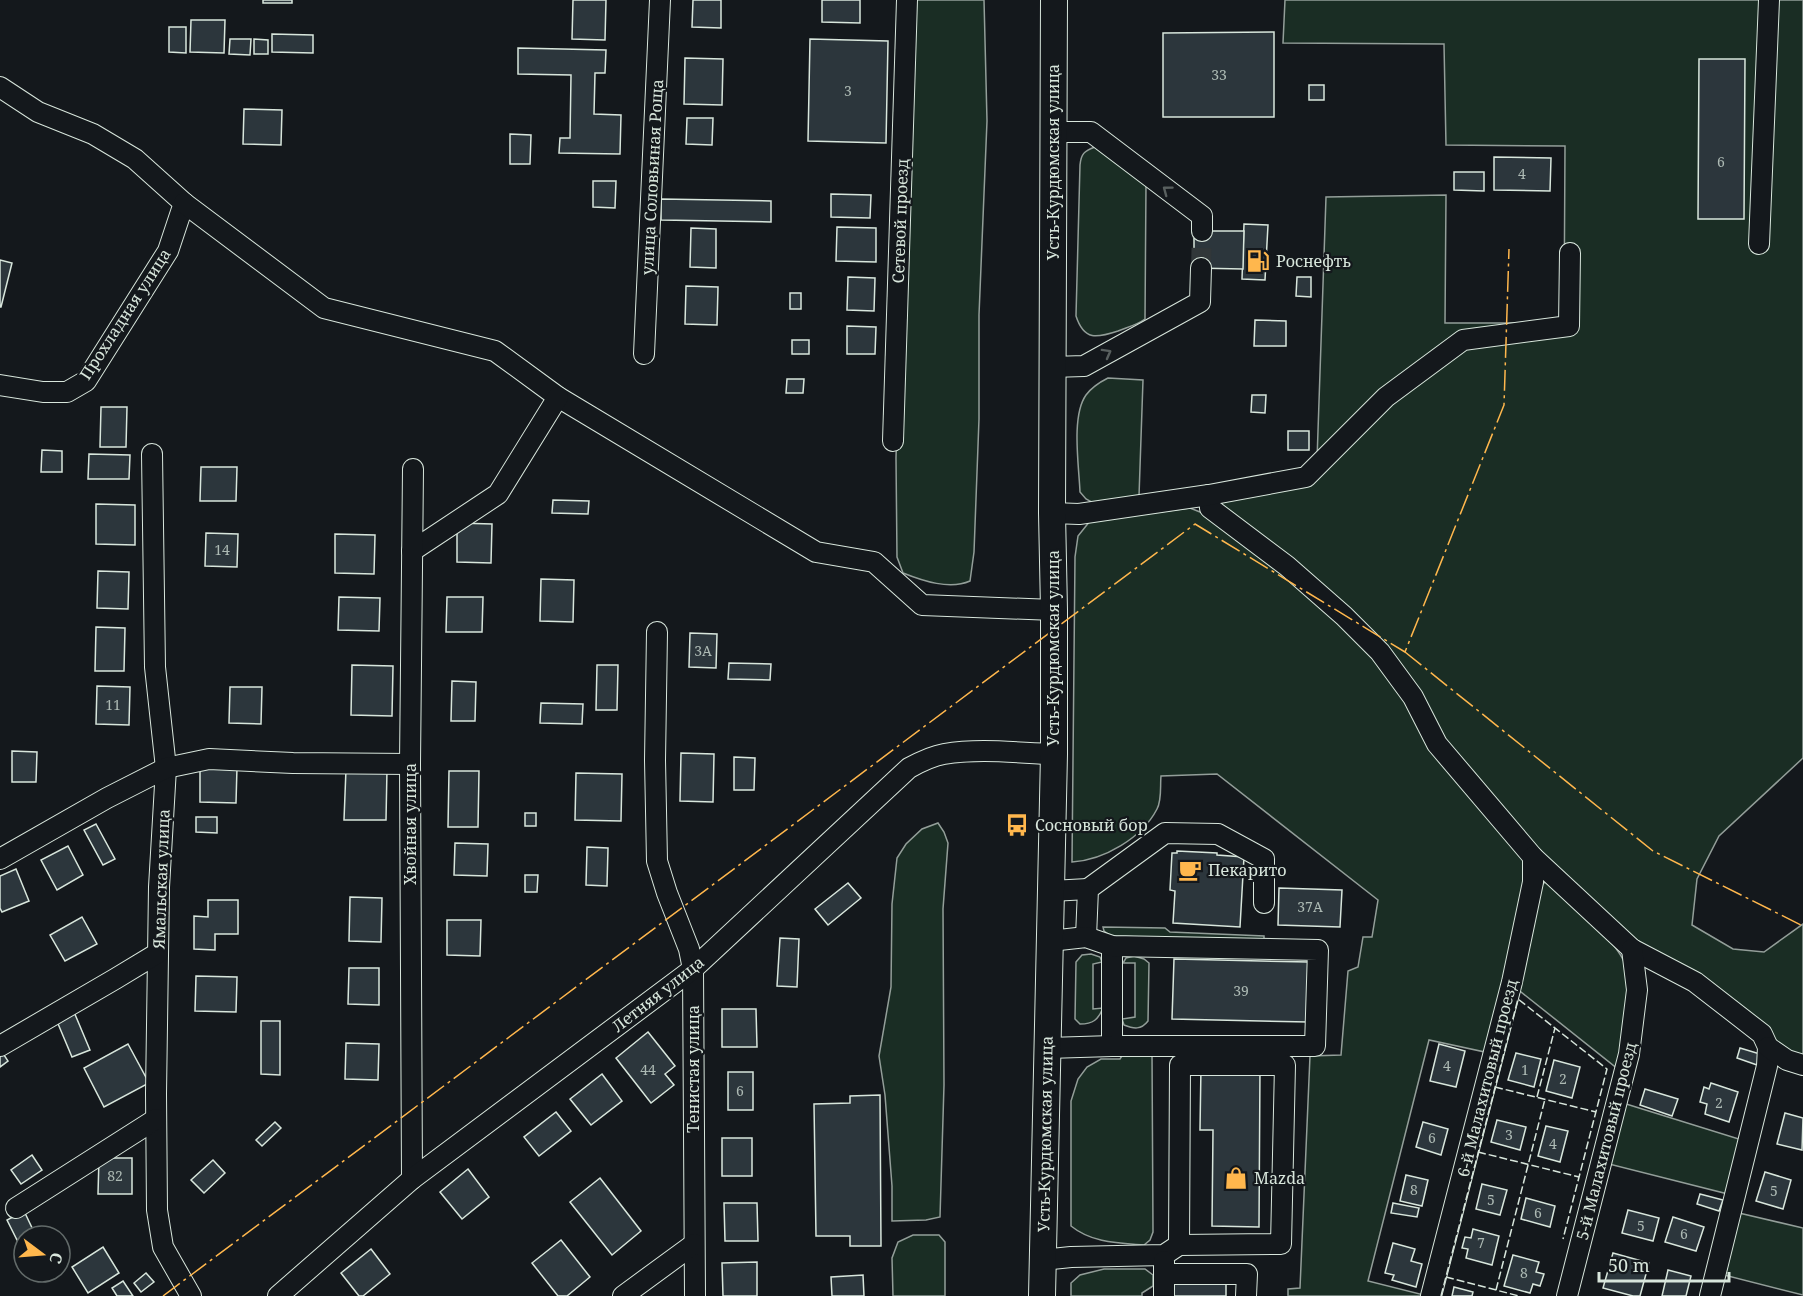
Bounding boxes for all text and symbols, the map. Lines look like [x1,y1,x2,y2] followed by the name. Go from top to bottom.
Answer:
[1042,64,1064,260] street label: Усть-Курдюмская улица
[1211,65,1227,84] house number: 33
[636,78,668,276] street label: улица Соловьиная Роща
[844,81,852,100] house number: 3
[1717,152,1725,171] house number: 6
[887,158,913,284] street label: Сетевой проезд
[1518,164,1526,183] house number: 4
[1162,186,1173,197] one-way arrow
[74,244,176,384] street label: Прохладная улица
[1245,248,1271,274] fuel station icon: Роснефть
[1276,250,1351,272] place label: Роснефть
[1101,349,1111,360] one-way arrow
[214,540,230,559] house number: 14
[1042,550,1064,746] street label: Усть-Курдюмская улица
[694,641,712,660] house number: 3А
[105,695,121,714] house number: 11
[399,763,421,885] street label: Хвойная улица
[148,808,174,951] street label: Ямальская улица
[1004,812,1030,838] bus stop icon: Сосновый бор
[1035,814,1148,836] place label: Сосновый бор
[1177,857,1203,883] cafe icon: Пекарито
[1208,859,1286,881] place label: Пекарито
[1297,897,1323,916] house number: 37А
[607,951,709,1037] street label: Летняя улица
[1452,977,1522,1179] street label: 6-й Малахитовый проезд
[1233,981,1249,1000] house number: 39
[682,1005,704,1133] street label: Тенистая улица
[1032,1036,1058,1232] street label: Усть-Курдюмская улица
[1572,1040,1640,1242] street label: 5-й Малахитовый проезд
[1443,1056,1451,1075] house number: 4
[640,1060,656,1079] house number: 44
[1521,1060,1529,1079] house number: 1
[1559,1069,1567,1088] house number: 2
[736,1081,744,1100] house number: 6
[1715,1093,1723,1112] house number: 2
[1505,1125,1513,1144] house number: 3
[1428,1128,1436,1147] house number: 6
[1549,1134,1557,1153] house number: 4
[1223,1165,1249,1191] shop icon: Mazda
[107,1166,123,1185] house number: 82
[1254,1167,1305,1189] place label: Mazda
[1410,1180,1418,1199] house number: 8
[1770,1181,1778,1200] house number: 5
[1487,1190,1495,1209] house number: 5
[1534,1203,1542,1222] house number: 6
[1637,1218,1645,1234] house number: 5
[12,1224,72,1284] north arrow
[1680,1224,1688,1243] house number: 6
[1477,1233,1485,1252] house number: 7
[1599,1245,1730,1283] scale bar
[44,1250,68,1266] text: С
[1608,1253,1650,1277] text: 50 m
[1520,1263,1528,1282] house number: 8

